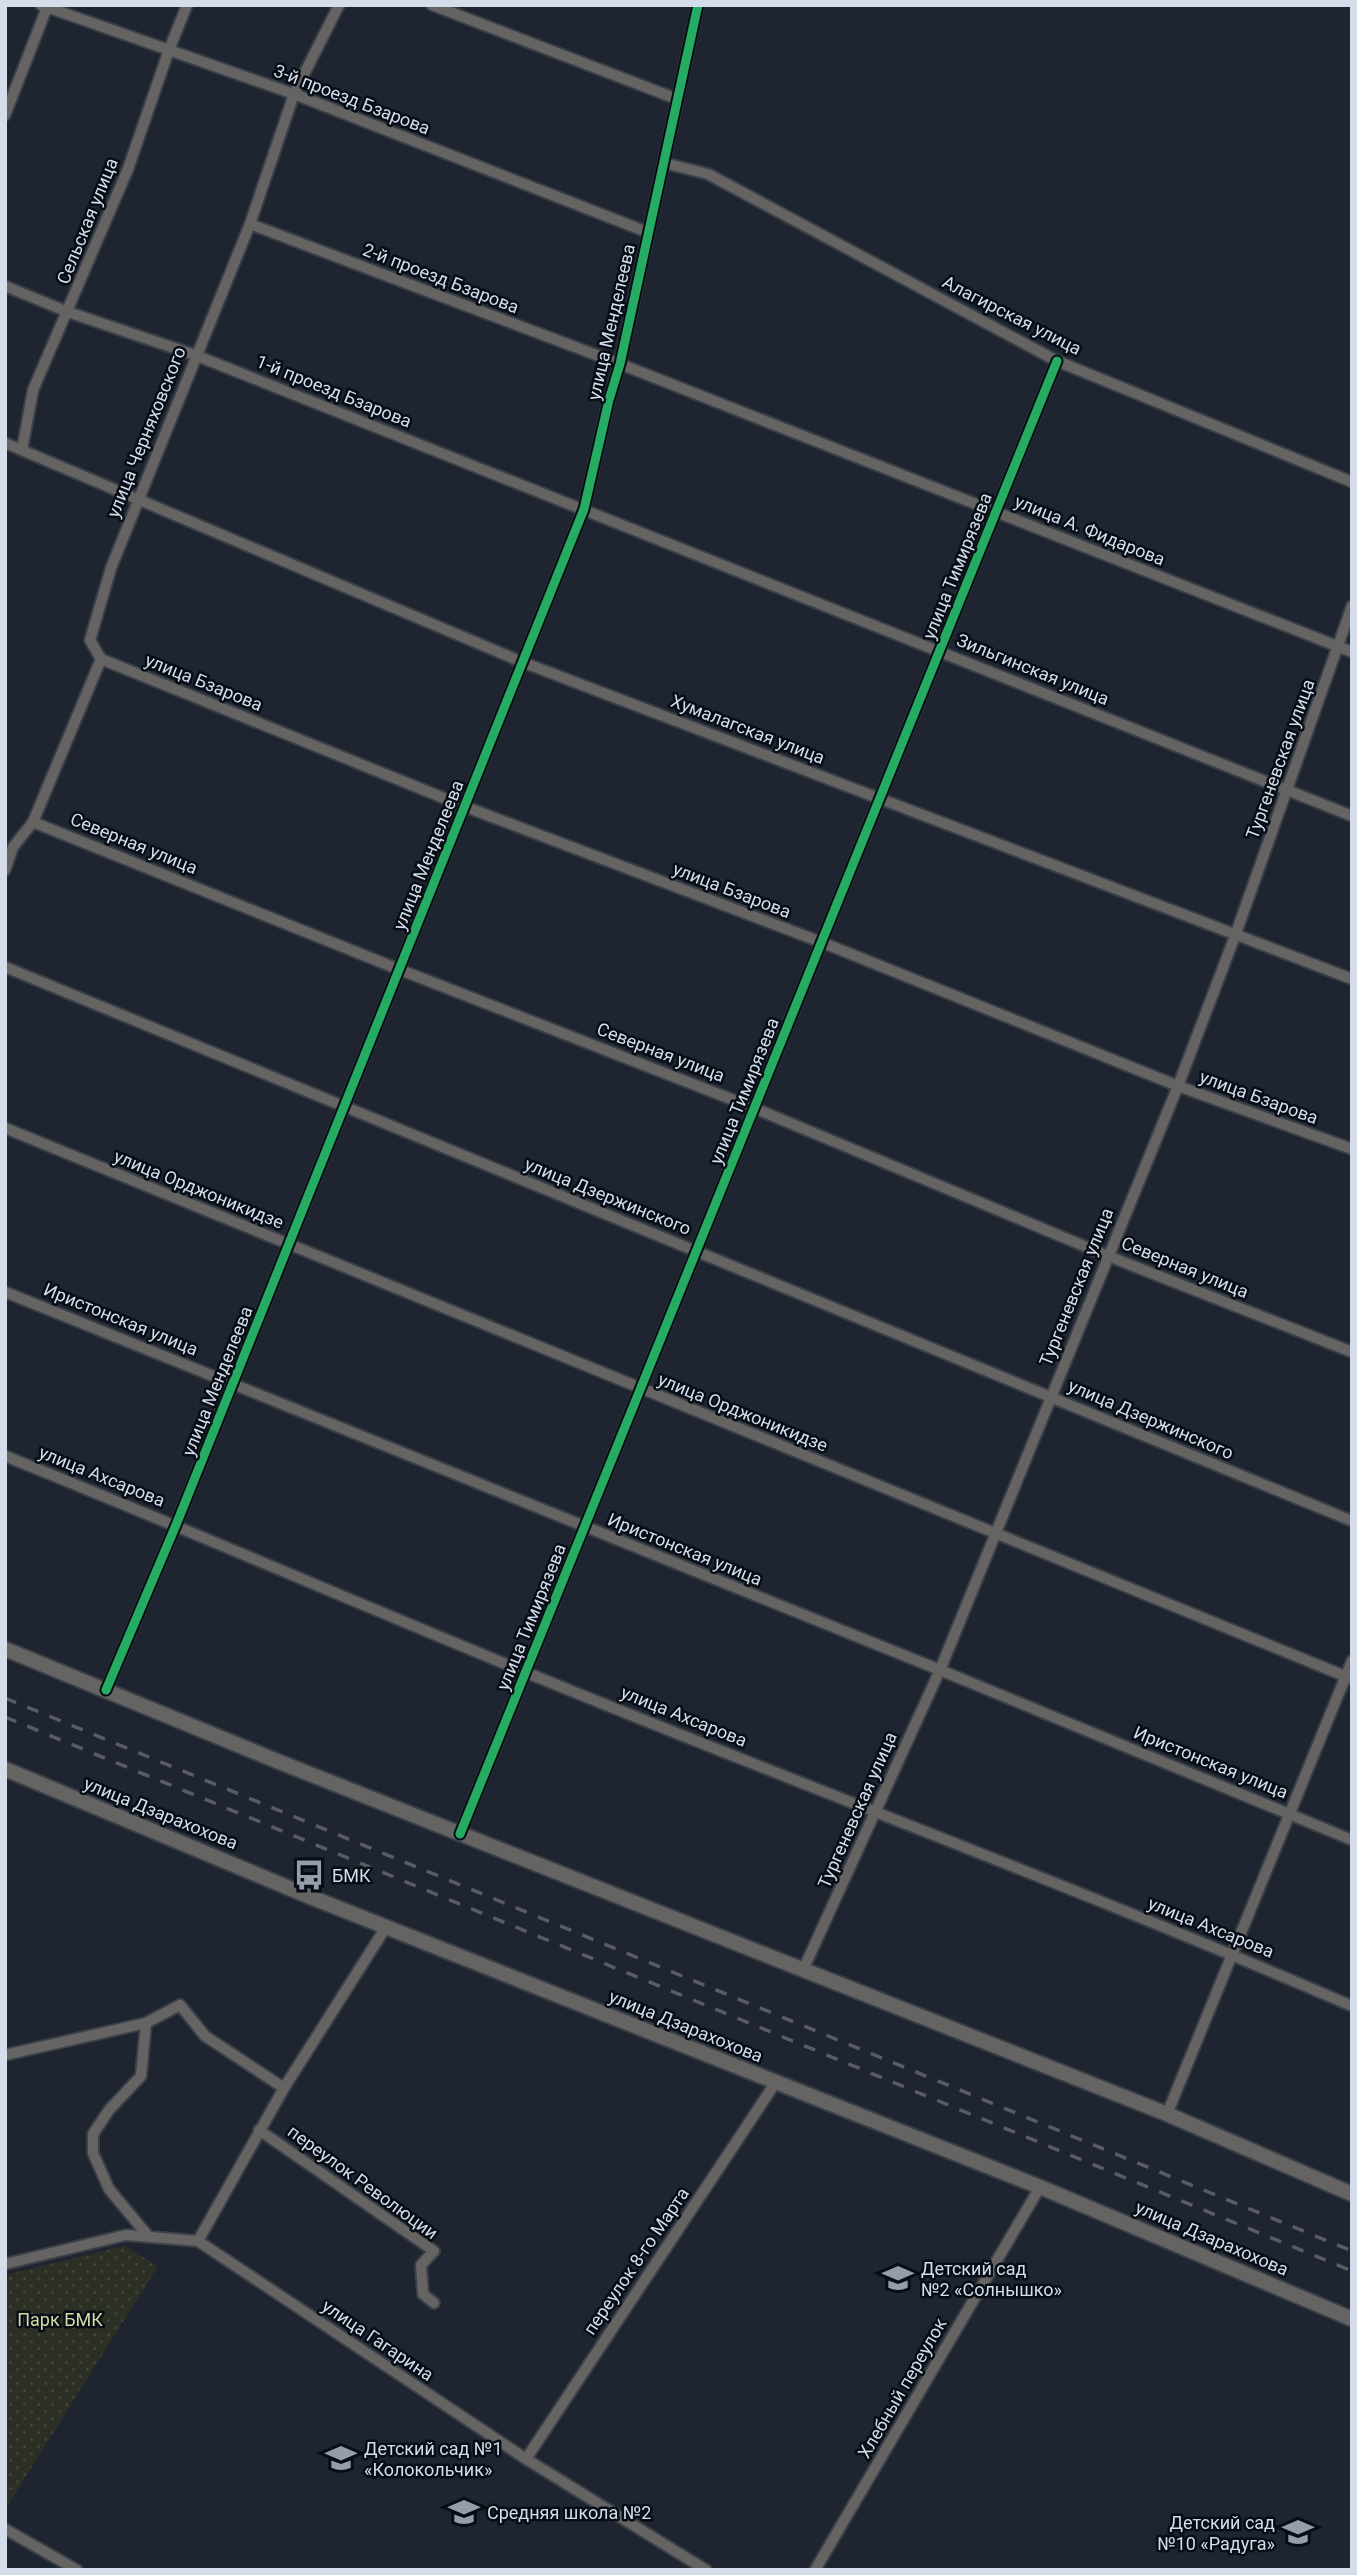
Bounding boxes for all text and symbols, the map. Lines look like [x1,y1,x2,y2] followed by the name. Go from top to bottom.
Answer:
[271,60,433,138] street label: 3-й проезд Бзарова
[52,155,122,287] street label: Сельская улица
[360,239,522,317] street label: 2-й проезд Бзарова
[583,242,639,402] street label: улица Менделеева
[939,271,1085,359] street label: Алагирская улица
[102,344,190,520] street label: улица Черняховского
[253,350,415,432] street label: 1-й проезд Бзарова
[918,490,996,642] street label: улица Тимирязева
[1012,490,1168,570] street label: улица А. Фидарова
[954,629,1112,709] street label: Зильгинская улица
[142,649,266,715] street label: улица Бзарова
[1241,676,1319,842] street label: Тургеневская улица
[668,690,828,768] street label: Хумалагская улица
[388,777,468,933] street label: улица Менделеева
[67,808,201,878] street label: Северная улица
[670,858,794,922] street label: улица Бзарова
[705,1015,783,1167] street label: улица Тимирязева
[594,1018,728,1086] street label: Северная улица
[1197,1066,1321,1128] street label: улица Бзарова
[111,1145,287,1233] street label: улица Орджоникидзе
[522,1153,694,1239] street label: улица Дзержинского
[1035,1205,1117,1369] street label: Тургеневская улица
[1118,1232,1252,1302] street label: Северная улица
[41,1278,201,1360] street label: Иристонская улица
[177,1303,257,1459] street label: улица Менделеева
[655,1368,831,1456] street label: улица Орджоникидзе
[1065,1375,1237,1463] street label: улица Дзержинского
[36,1441,168,1511] street label: улица Ахсарова
[605,1508,765,1590] street label: Иристонская улица
[492,1541,570,1693] street label: улица Тимирязева
[618,1681,750,1751] street label: улица Ахсарова
[1131,1721,1291,1803] street label: Иристонская улица
[813,1729,901,1891] street label: Тургеневская улица
[81,1773,241,1853] street label: улица Дзарахохова
[292,1858,326,1892] bus stop icon: БМК
[332,1865,371,1886] place label: БМК
[1145,1892,1277,1962] street label: улица Ахсарова
[606,1986,766,2066] street label: улица Дзарахохова
[284,2121,442,2243] street label: переулок Революции
[579,2183,693,2339] street label: переулок 8-го Марта
[1132,2196,1292,2280] street label: улица Дзарахохова
[921,2258,1062,2300] place label: Детский сад №2 «Солнышко»
[881,2261,915,2295] school or university icon: Детский сад №2 «Солнышко»
[318,2295,438,2385] street label: улица Гагарина
[17,2309,103,2330] park label: Парк БМК
[853,2314,951,2462] street label: Хлебный переулок
[364,2438,503,2480] place label: Детский сад №1 «Колокольчик»
[324,2441,358,2475] school or university icon: Детский сад №1 «Колокольчик»
[447,2495,481,2529] school or university icon: Средняя школа №2
[487,2502,651,2523] place label: Средняя школа №2
[1157,2512,1275,2554] place label: Детский сад №10 «Радуга»
[1281,2515,1315,2549] school or university icon: Детский сад №10 «Радуга»

